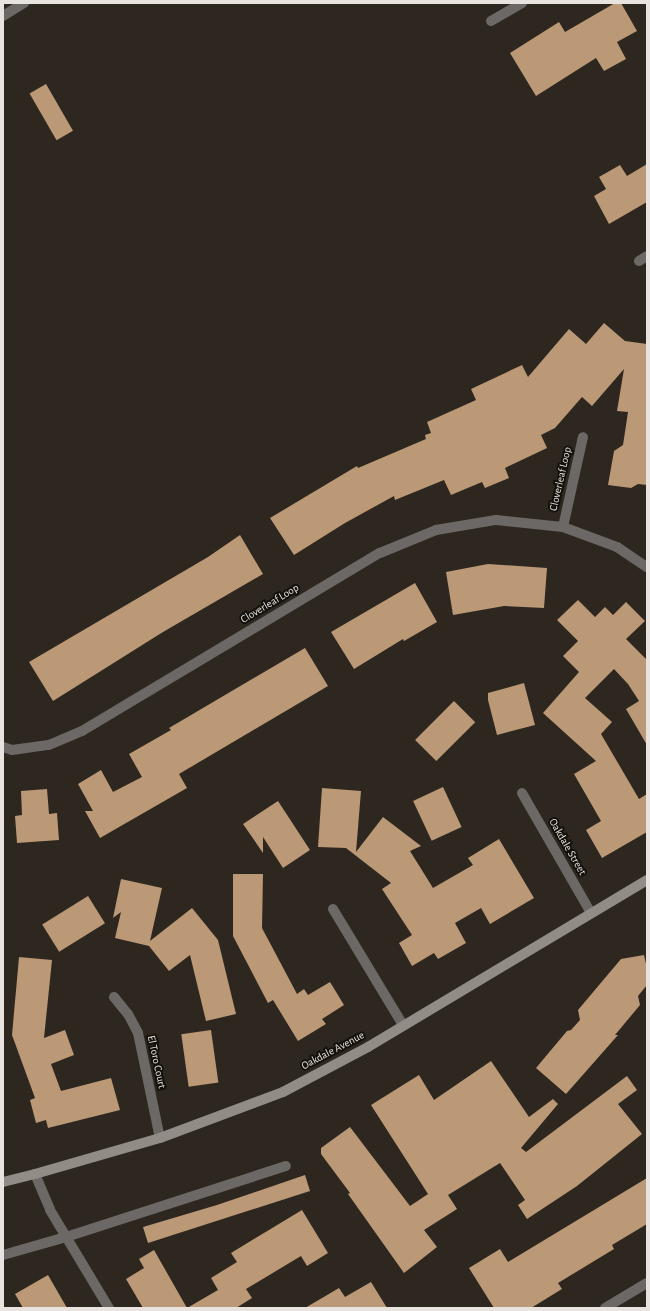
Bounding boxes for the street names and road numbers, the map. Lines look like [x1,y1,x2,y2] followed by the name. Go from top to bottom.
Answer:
[547,446,575,512] street label: Cloverleaf Loop
[239,581,301,627] street label: Cloverleaf Loop
[545,816,589,878] street label: Oakdale Street
[299,1029,367,1073] street label: Oakdale Avenue
[144,1034,168,1090] street label: El Toro Court

